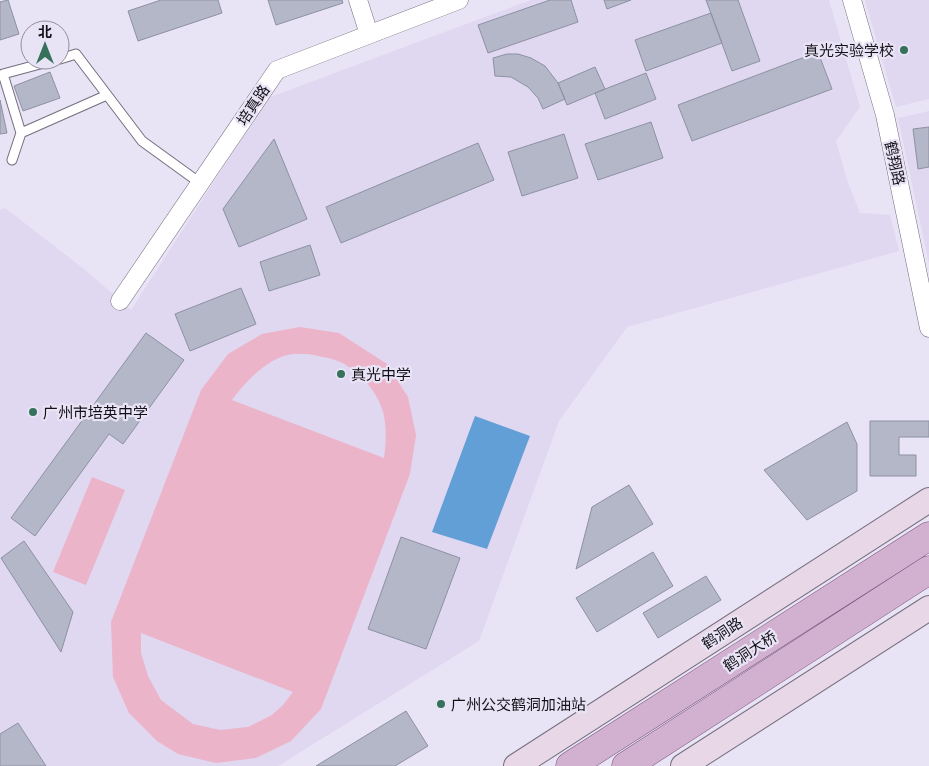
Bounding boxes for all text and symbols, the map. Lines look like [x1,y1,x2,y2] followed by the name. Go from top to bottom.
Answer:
[20,20,70,70] north arrow
[38,22,52,42] text: 北
[804,40,894,61] place label: 真光实验学校
[898,44,910,56] marker: 真光实验学校
[232,80,274,130] street label: 培真路
[880,139,910,187] street label: 鹤翔路
[351,364,411,385] place label: 真光中学
[335,368,347,380] marker: 真光中学
[43,402,148,423] place label: 广州市培英中学
[27,406,39,418] marker: 广州市培英中学
[697,612,747,654] street label: 鹤洞路
[719,626,781,676] street label: 鹤洞大桥
[451,694,586,715] place label: 广州公交鹤洞加油站
[435,698,447,710] marker: 广州公交鹤洞加油站

